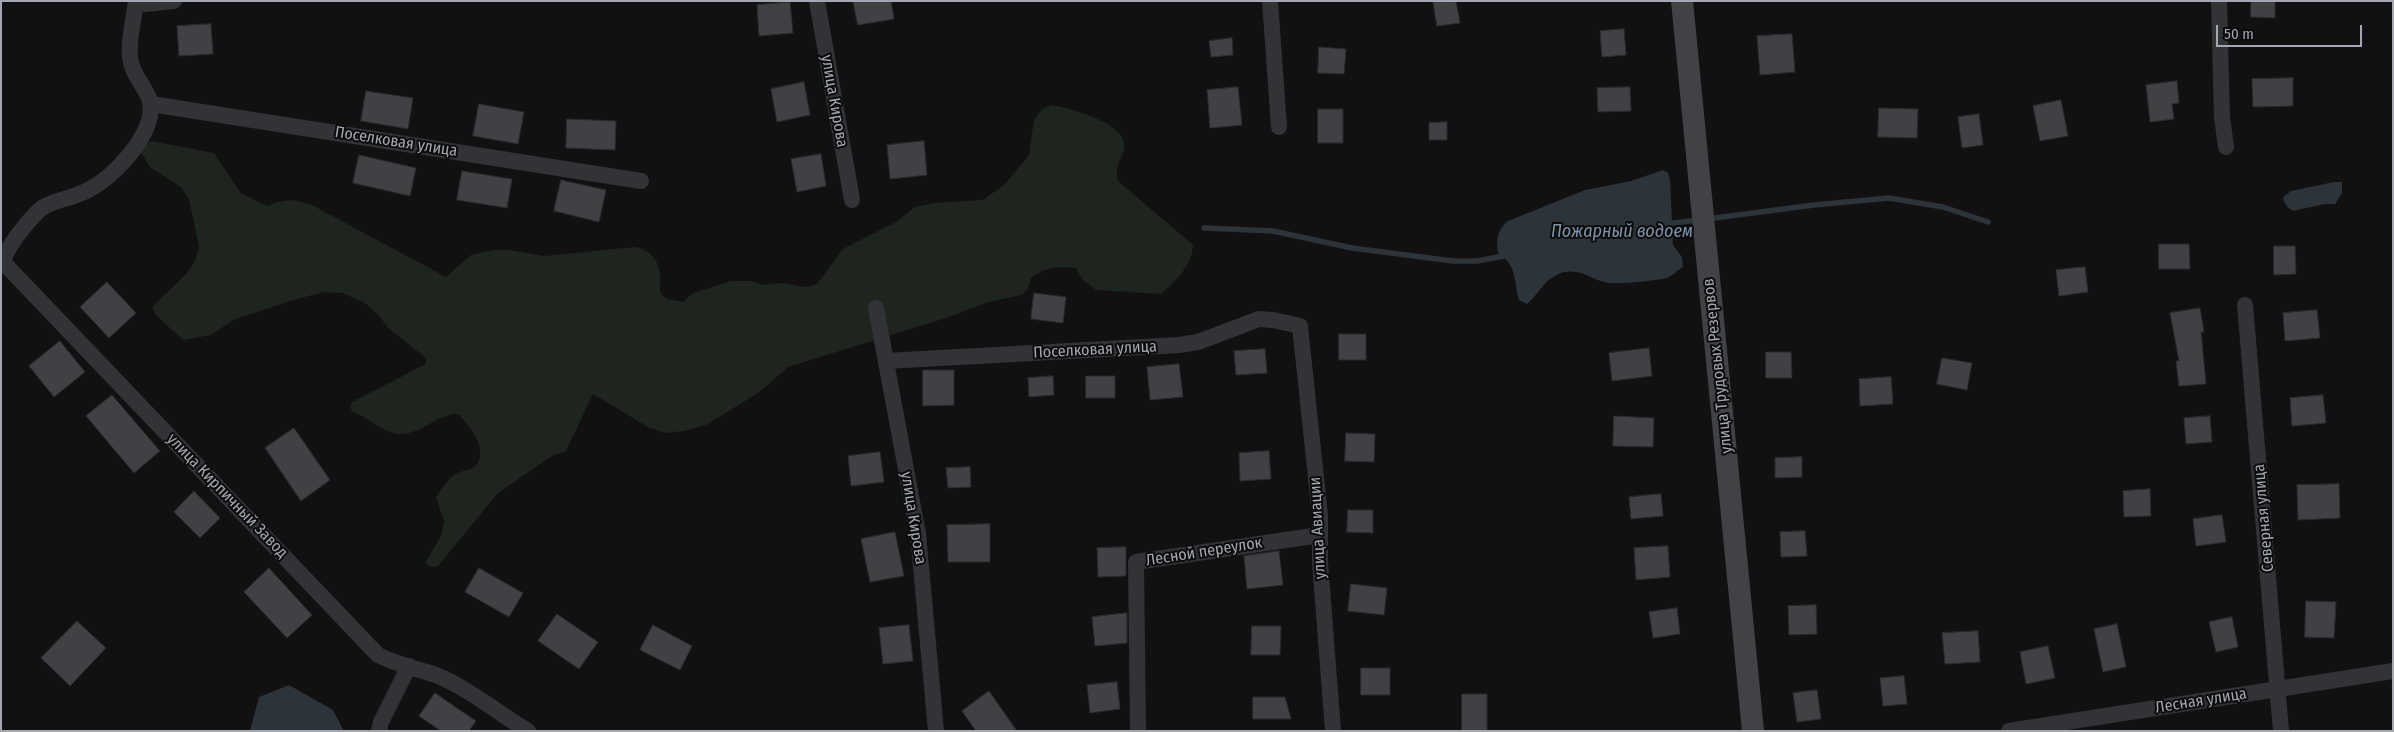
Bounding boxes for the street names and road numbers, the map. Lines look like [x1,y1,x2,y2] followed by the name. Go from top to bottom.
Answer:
[816,53,852,149] street label: улица Кирова
[333,123,459,161] street label: Поселковая улица
[1699,278,1737,454] street label: улица Трудовых Резервов
[1033,337,1157,363] street label: Поселковая улица
[163,430,291,562] street label: улица Кирпичный Завод
[2250,463,2278,573] street label: Северная улица
[896,470,930,566] street label: улица Кирова
[1306,476,1330,580] street label: улица Авиации
[1145,533,1263,571] street label: Лесной переулок
[2154,684,2248,718] street label: Лесная улица

